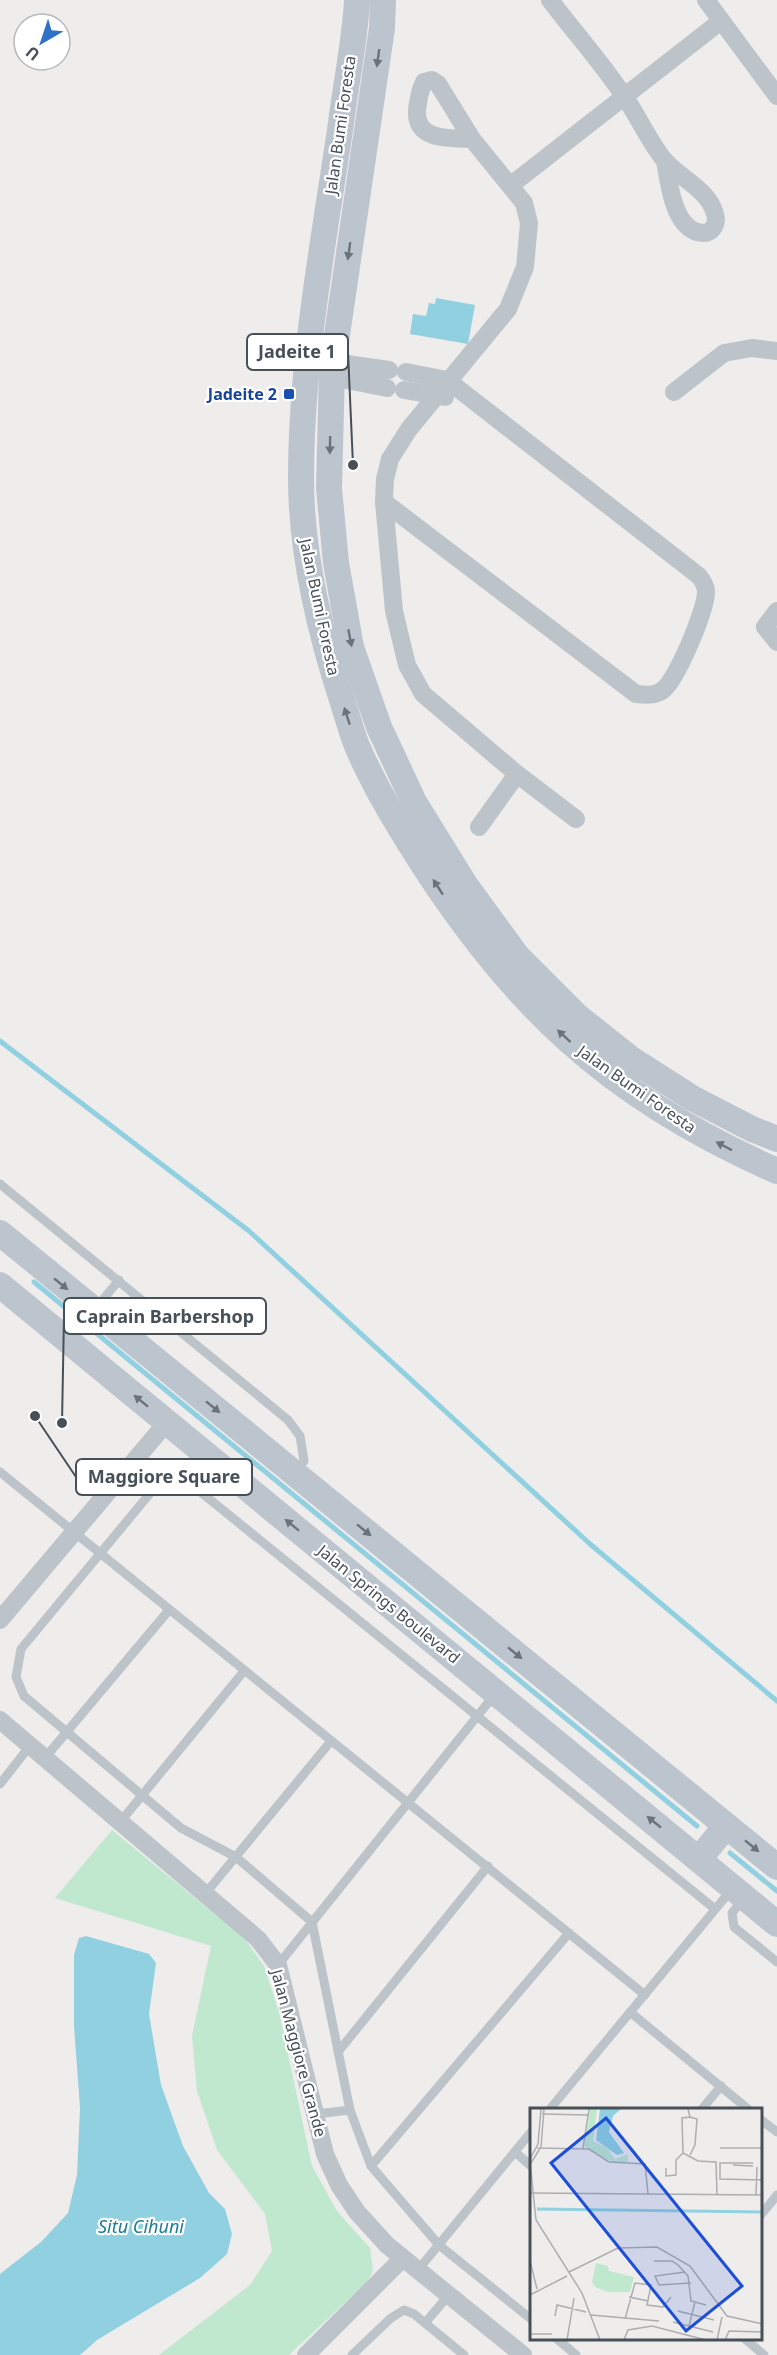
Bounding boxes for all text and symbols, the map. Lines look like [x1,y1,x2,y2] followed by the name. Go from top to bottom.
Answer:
[12,12,72,72] north arrow
[21,41,44,66] text: U
[373,49,382,68] one-way arrow
[319,54,361,198] street label: Jalan Bumi Foresta
[345,242,354,261] one-way arrow
[247,334,348,370] callout: Jadeite 1
[256,339,336,363] text: Jadeite 1
[206,383,277,405] place label: Jadeite 2
[282,387,296,401] marker: Jadeite 2
[325,435,335,454] one-way arrow
[294,534,345,678] street label: Jalan Bumi Foresta
[346,629,355,648] one-way arrow
[342,707,352,725] one-way arrow
[432,880,444,896] one-way arrow
[557,1029,571,1043] one-way arrow
[572,1039,701,1138] street label: Jalan Bumi Foresta
[715,1141,732,1151] one-way arrow
[54,1277,69,1289] one-way arrow
[64,1298,266,1334] callout: Caprain Barbershop
[76,1304,254,1328] text: Caprain Barbershop
[134,1395,149,1408] one-way arrow
[205,1400,220,1413] one-way arrow
[76,1459,252,1495] callout: Maggiore Square
[88,1464,240,1488] text: Maggiore Square
[284,1518,300,1531] one-way arrow
[356,1524,372,1537] one-way arrow
[312,1538,465,1668] street label: Jalan Springs Boulevard
[507,1647,523,1660] one-way arrow
[646,1816,661,1828] one-way arrow
[744,1840,759,1852] one-way arrow
[266,1965,332,2139] street label: Jalan Maggiore Grande
[530,2108,762,2340] inset map
[98,2214,184,2238] water label: Situ Cihuni

